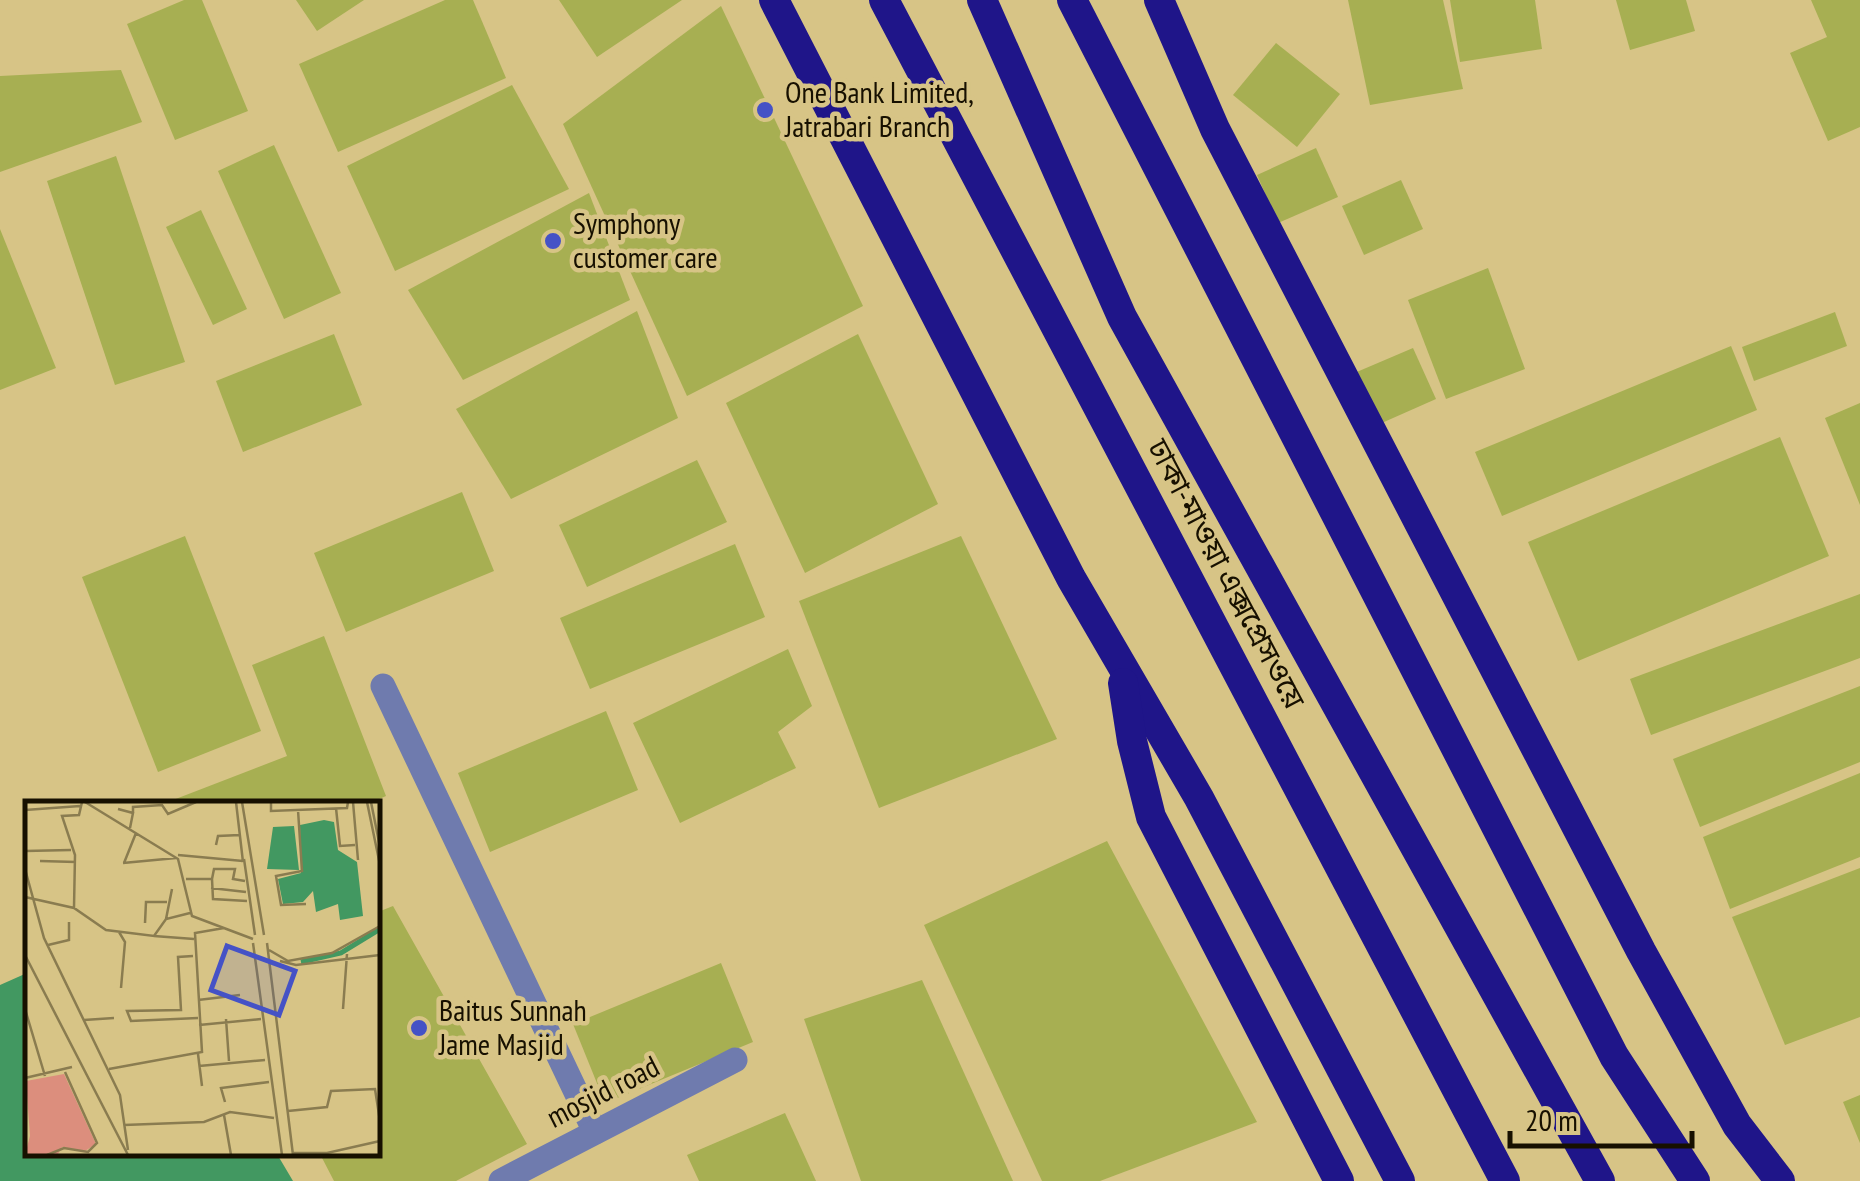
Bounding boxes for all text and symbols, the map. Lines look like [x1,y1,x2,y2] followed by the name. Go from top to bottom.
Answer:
[784,72,974,145] place label: One Bank Limited, Jatrabari Branch
[754,99,776,121] marker: One Bank Limited, Jatrabari Branch
[573,203,718,276] place label: Symphony customer care
[542,230,564,252] marker: Symphony customer care
[1139,431,1315,716] street label: ঢাকা-মাওয়া এক্সপ্রেসওয়ে
[25,801,380,1156] inset map
[438,990,587,1063] place label: Baitus Sunnah Jame Masjid
[408,1017,430,1039] marker: Baitus Sunnah Jame Masjid
[540,1046,665,1136] street label: mosjid road
[1510,1086,1692,1148] scale bar
[1525,1100,1578,1139] text: 20 m

